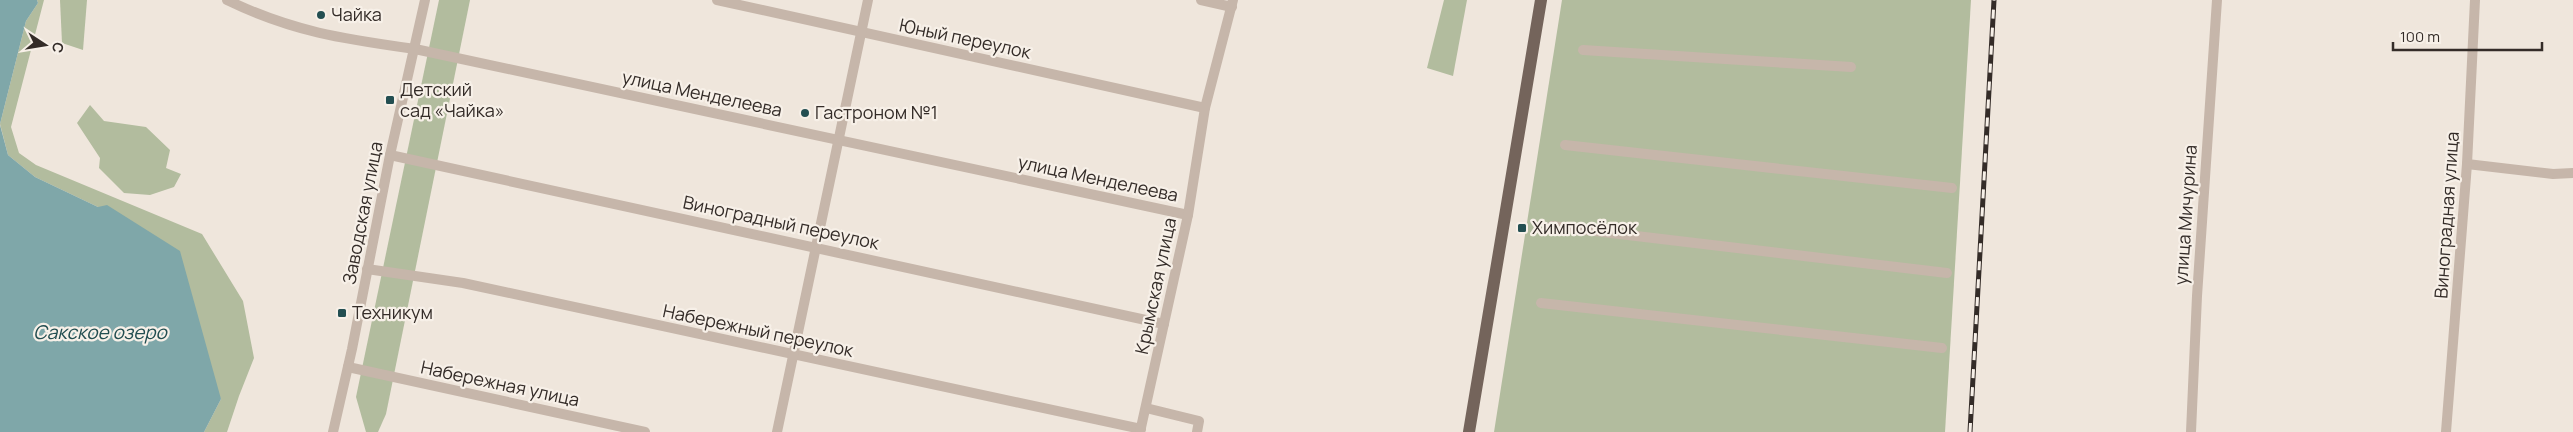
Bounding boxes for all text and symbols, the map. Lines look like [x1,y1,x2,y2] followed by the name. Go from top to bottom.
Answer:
[331,2,382,26] place label: Чайка
[315,9,327,21] marker: Чайка
[897,12,1034,64] street label: Юный переулок
[20,20,70,70] north arrow
[2393,20,2542,52] scale bar
[2400,26,2440,47] text: 100 m
[48,41,69,55] text: С
[620,64,784,122] street label: улица Менделеева
[400,77,504,122] place label: Детский сад «Чайка»
[384,94,396,106] marker: Детский сад «Чайка»
[815,100,938,124] place label: Гастроном №1
[799,107,811,119] marker: Гастроном №1
[2428,131,2464,299] street label: Виноградная улица
[336,139,388,286] street label: Заводская улица
[2168,144,2202,286] street label: улица Мичурина
[1016,149,1180,207] street label: улица Менделеева
[681,190,882,255] street label: Виноградный переулок
[1129,215,1181,356] street label: Крымская улица
[1532,215,1638,239] place label: Химпосёлок
[1516,222,1528,234] marker: Химпосёлок
[661,298,857,362] street label: Набережный переулок
[352,300,433,324] place label: Техникум
[336,307,348,319] marker: Техникум
[33,319,169,345] water label: Сакское озеро
[419,354,582,412] street label: Набережная улица

